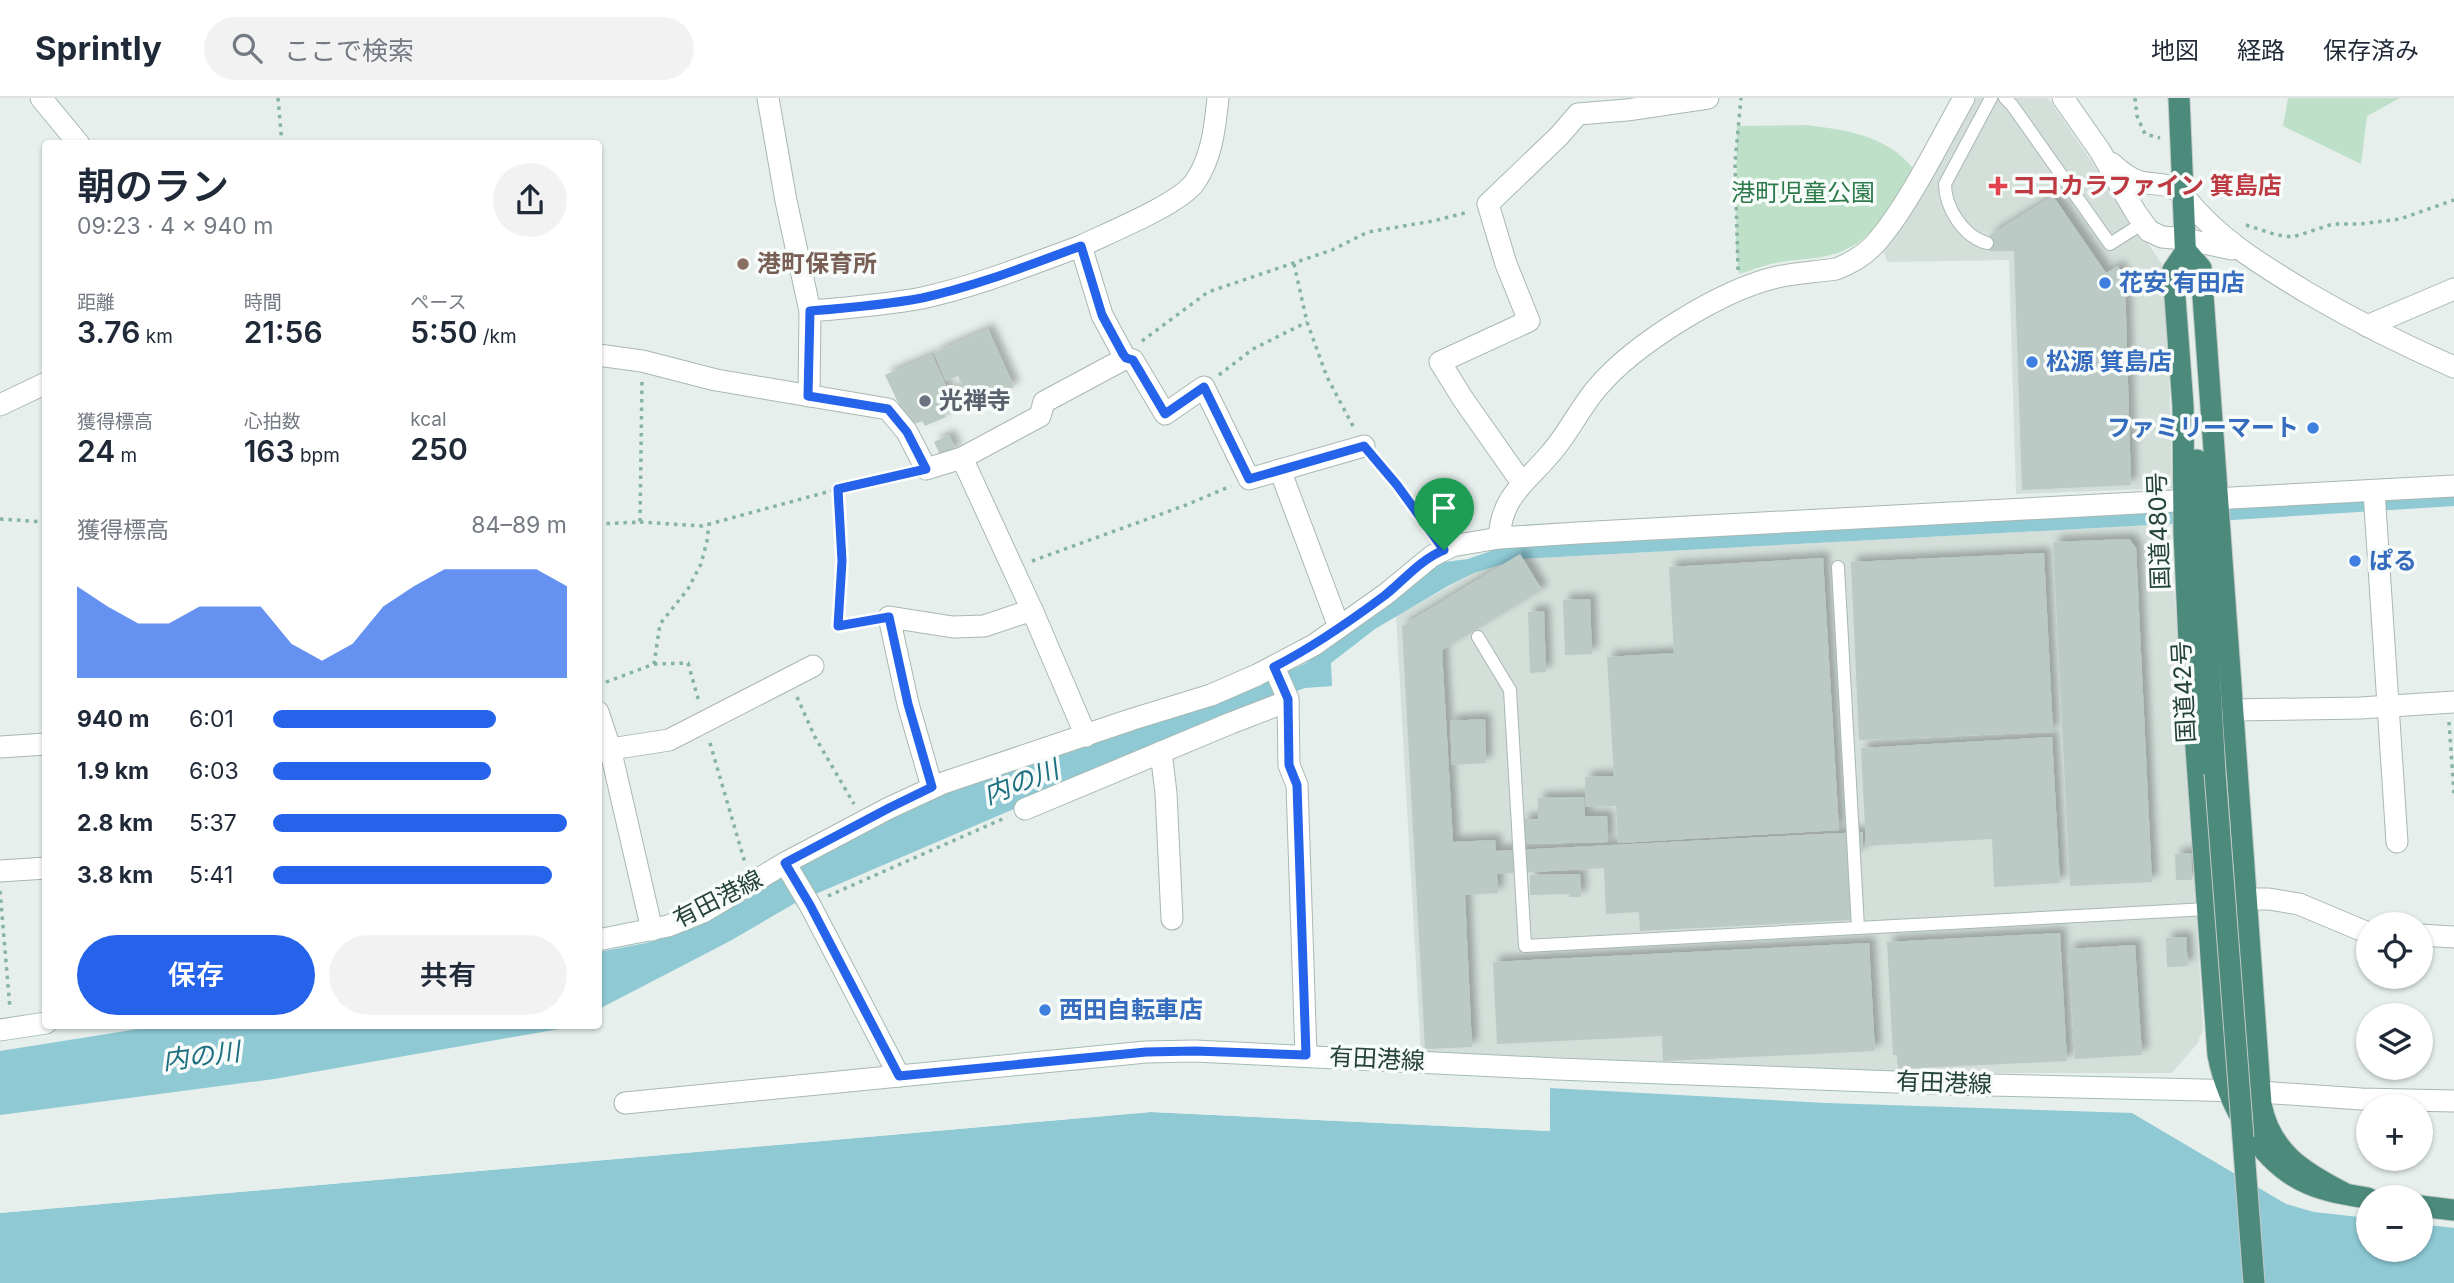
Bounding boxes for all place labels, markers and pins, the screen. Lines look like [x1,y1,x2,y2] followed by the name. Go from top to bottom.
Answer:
[2012,171,2282,200] place label: ココカラファイン 箕島店
[1990,178,2006,194] marker: ココカラファイン 箕島店
[757,249,877,278] place label: 港町保育所
[735,256,751,272] marker: 港町保育所
[2119,268,2245,297] place label: 花安 有田店
[2097,275,2113,291] marker: 花安 有田店
[2046,347,2172,376] place label: 松源 箕島店
[2024,354,2040,370] marker: 松源 箕島店
[939,386,1011,415] place label: 光禅寺
[917,393,933,409] marker: 光禅寺
[2107,413,2299,442] place label: ファミリーマート
[2305,420,2321,436] marker: ファミリーマート
[1414,478,1474,550] pin
[2369,546,2417,575] place label: ぱる
[2347,553,2363,569] marker: ぱる
[1059,995,1203,1024] place label: 西田自転車店
[1037,1002,1053,1018] marker: 西田自転車店

